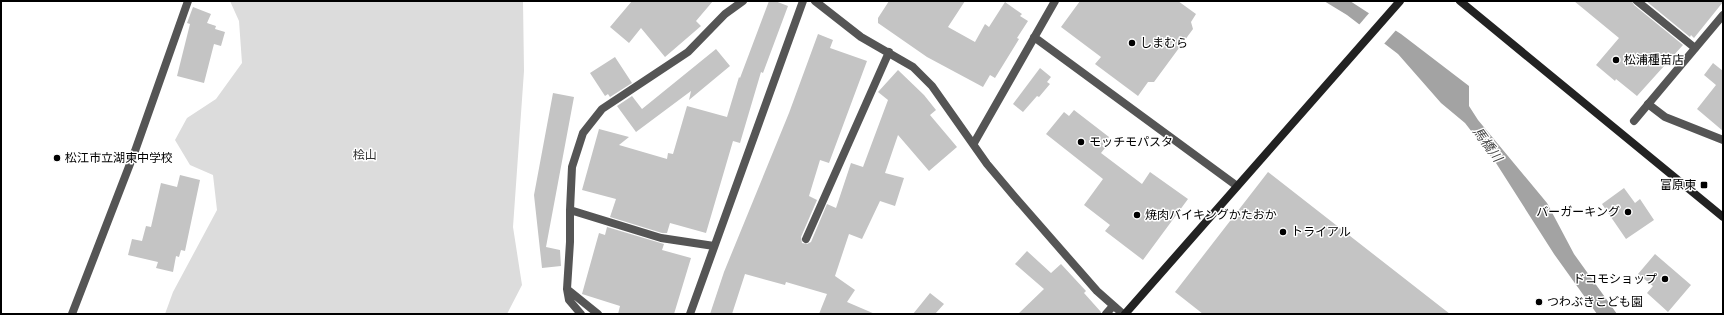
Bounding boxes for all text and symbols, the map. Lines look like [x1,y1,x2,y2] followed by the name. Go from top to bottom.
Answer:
[1140,35,1188,49] place label: しまむら
[1127,38,1137,48] marker: しまむら
[1624,52,1684,66] place label: 松浦種苗店
[1611,55,1621,65] marker: 松浦種苗店
[1470,124,1507,166] water label: 馬橋川
[1089,134,1173,148] place label: モッチモパスタ
[1076,137,1086,147] marker: モッチモパスタ
[353,147,377,161] park label: 桧山
[65,150,173,164] place label: 松江市立湖東中学校
[52,153,62,163] marker: 松江市立湖東中学校
[1660,177,1696,191] place label: 富原東
[1699,180,1709,190] marker: 富原東
[1536,204,1620,218] place label: バーガーキング
[1145,207,1277,221] place label: 焼肉バイキングかたおか
[1623,207,1633,217] marker: バーガーキング
[1132,210,1142,220] marker: 焼肉バイキングかたおか
[1291,224,1351,238] place label: トライアル
[1278,227,1288,237] marker: トライアル
[1573,271,1657,285] place label: ドコモショップ
[1660,274,1670,284] marker: ドコモショップ
[1547,294,1643,308] place label: つわぶきこども園
[1534,297,1544,307] marker: つわぶきこども園

